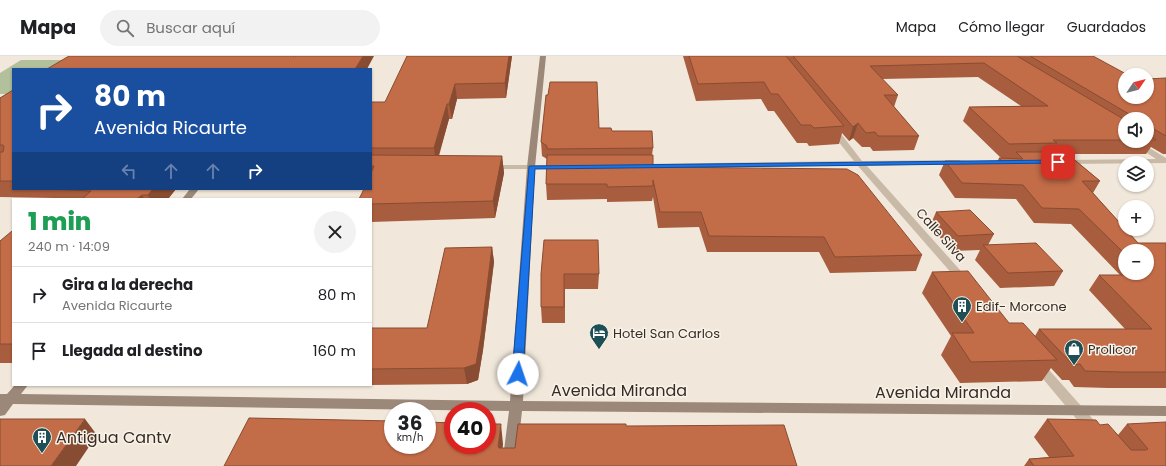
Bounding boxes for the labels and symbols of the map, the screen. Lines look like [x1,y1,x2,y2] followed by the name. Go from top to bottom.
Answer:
[1118,68,1154,104] north arrow
[1041,145,1075,179] pin
[912,204,970,266] street label: Calle Silva
[951,295,973,323] building icon: Edif- Morcone
[976,297,1067,316] place label: Edif- Morcone
[588,322,610,350] hotel icon: Hotel San Carlos
[613,324,720,343] place label: Hotel San Carlos
[1063,338,1085,366] shop icon: Prolicor
[1088,340,1136,359] place label: Prolicor
[497,353,539,395] position arrow
[551,379,687,402] street label: Avenida Miranda
[875,381,1011,404] street label: Avenida Miranda
[444,402,496,454] speed limit sign: 40
[31,426,53,454] building icon: Antigua Cantv
[56,426,171,449] place label: Antigua Cantv

